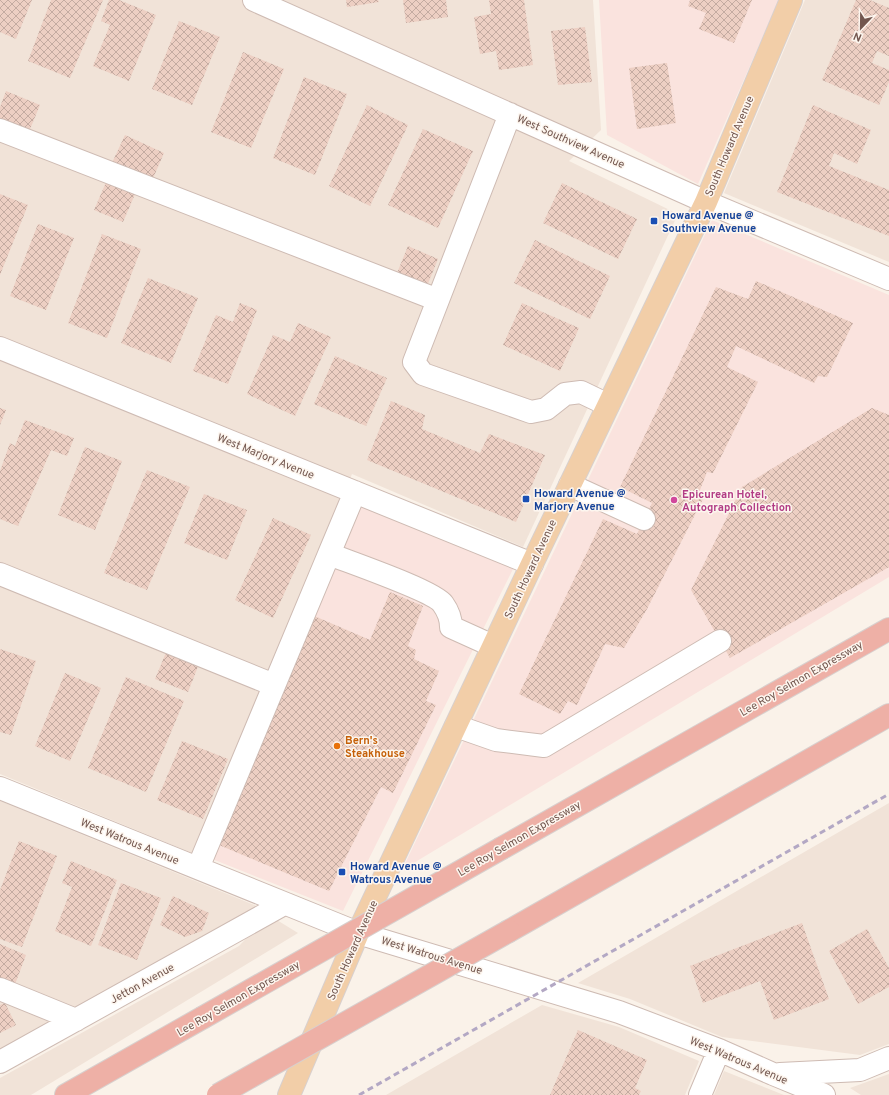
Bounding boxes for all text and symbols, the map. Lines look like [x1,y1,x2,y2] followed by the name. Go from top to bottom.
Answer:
[841,8,881,48] north arrow
[851,28,864,44] text: N
[702,94,757,199] street label: South Howard Avenue
[515,112,627,172] street label: West Southview Avenue
[662,209,756,236] place label: Howard Avenue @ Southview Avenue
[649,216,659,226] marker: Howard Avenue @ Southview Avenue
[215,431,316,483] street label: West Marjory Avenue
[534,487,626,514] place label: Howard Avenue @ Marjory Avenue
[682,488,791,515] place label: Epicurean Hotel, Autograph Collection
[521,494,531,504] marker: Howard Avenue @ Marjory Avenue
[669,495,679,505] marker: Epicurean Hotel, Autograph Collection
[502,517,560,621] street label: South Howard Avenue
[738,638,866,720] street label: Lee Roy Selmon Expressway
[345,734,405,761] place label: Bern's Steakhouse
[332,741,342,751] marker: Bern's Steakhouse
[456,798,584,880] street label: Lee Roy Selmon Expressway
[78,816,181,868] street label: West Watrous Avenue
[350,860,442,887] place label: Howard Avenue @ Watrous Avenue
[337,867,347,877] marker: Howard Avenue @ Watrous Avenue
[325,898,381,1003] street label: South Howard Avenue
[379,934,484,978] street label: West Watrous Avenue
[175,958,303,1040] street label: Lee Roy Selmon Expressway
[108,960,177,1007] street label: Jetton Avenue
[687,1034,790,1088] street label: West Watrous Avenue

